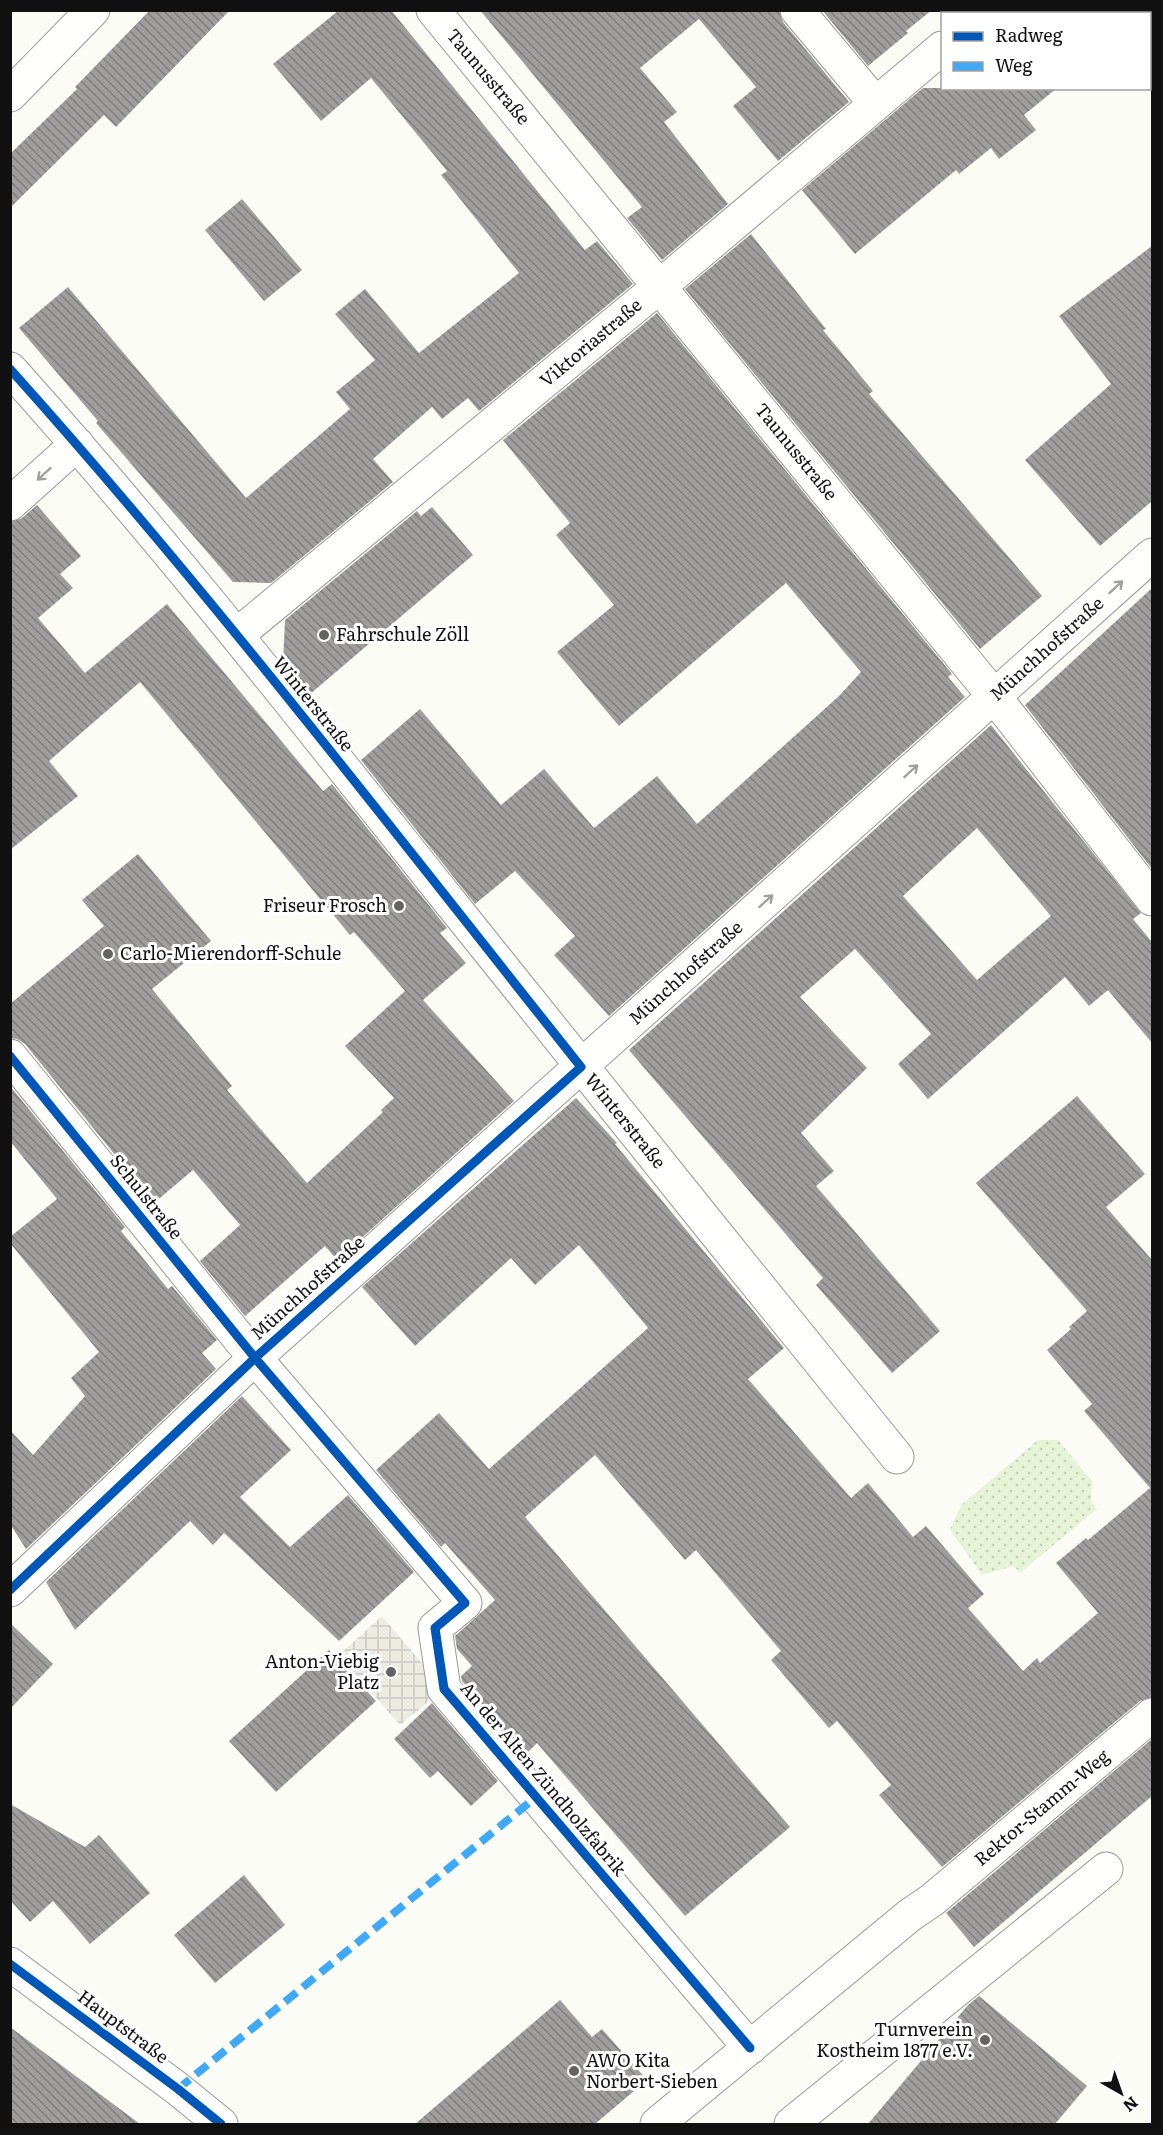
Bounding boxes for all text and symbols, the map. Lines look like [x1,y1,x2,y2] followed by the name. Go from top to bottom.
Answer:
[941,12,1151,90] legend
[995,21,1064,48] text: Radweg
[441,22,538,130] street label: Taunusstraße
[995,51,1033,78] text: Weg
[533,291,647,393] street label: Viktoriastraße
[749,397,845,506] street label: Taunusstraße
[37,467,52,481] one-way arrow
[1109,580,1124,594] one-way arrow
[983,589,1109,706] street label: Münchhofstraße
[336,620,469,647] place label: Fahrschule Zöll
[317,628,331,642] marker: Fahrschule Zöll
[267,649,361,757] street label: Winterstraße
[903,764,918,778] one-way arrow
[263,891,387,918] place label: Friseur Frosch
[758,894,773,908] one-way arrow
[392,899,406,913] marker: Friseur Frosch
[622,913,748,1030] street label: Münchhofstraße
[120,939,341,966] place label: Carlo-Mierendorff-Schule
[101,947,115,961] marker: Carlo-Mierendorff-Schule
[579,1066,673,1174] street label: Winterstraße
[104,1147,190,1245] street label: Schulstraße
[244,1228,370,1345] street label: Münchhofstraße
[265,1647,380,1695] place label: Anton-Viebig Platz
[384,1665,398,1679] marker: Anton-Viebig Platz
[455,1675,634,1882] street label: An der Alten Zündholzfabrik
[967,1741,1115,1872] street label: Rektor-Stamm-Weg
[73,1982,175,2069] street label: Hauptstraße
[816,2015,973,2063] place label: Turnverein Kostheim 1877 e.V.
[978,2033,992,2047] marker: Turnverein Kostheim 1877 e.V.
[586,2046,718,2094] place label: AWO Kita Norbert-Sieben
[1091,2063,1151,2123] north arrow
[567,2064,581,2078] marker: AWO Kita Norbert-Sieben
[1118,2092,1144,2119] text: N

